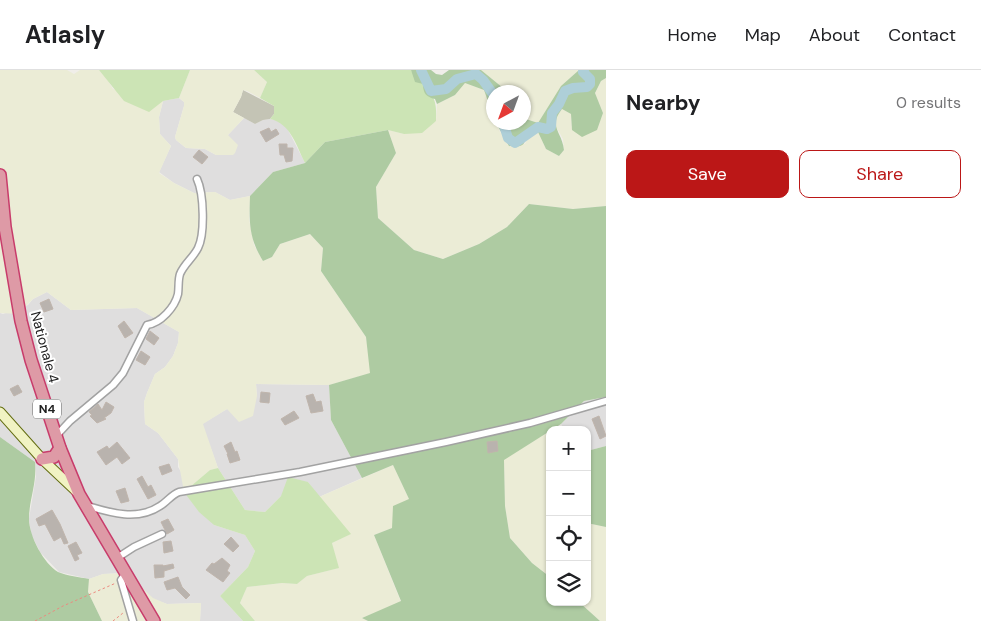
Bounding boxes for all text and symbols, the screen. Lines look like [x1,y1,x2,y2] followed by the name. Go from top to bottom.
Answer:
[25,19,105,50] text: Atlasly
[667,23,717,47] text: Home
[745,23,781,47] text: Map
[809,23,860,47] text: About
[888,23,956,47] text: Contact
[486,85,531,130] north arrow
[626,89,700,117] text: Nearby
[896,92,961,113] text: 0 results
[626,150,789,198] button: Save
[799,150,961,198] button: Share
[27,309,63,385] street label: Nationale 4
[33,399,61,418] road number: N4
[546,426,591,606] map controls
[546,426,591,471] button: +
[546,471,591,516] button: −
[546,516,591,561] button: locate
[546,561,591,606] button: layers

